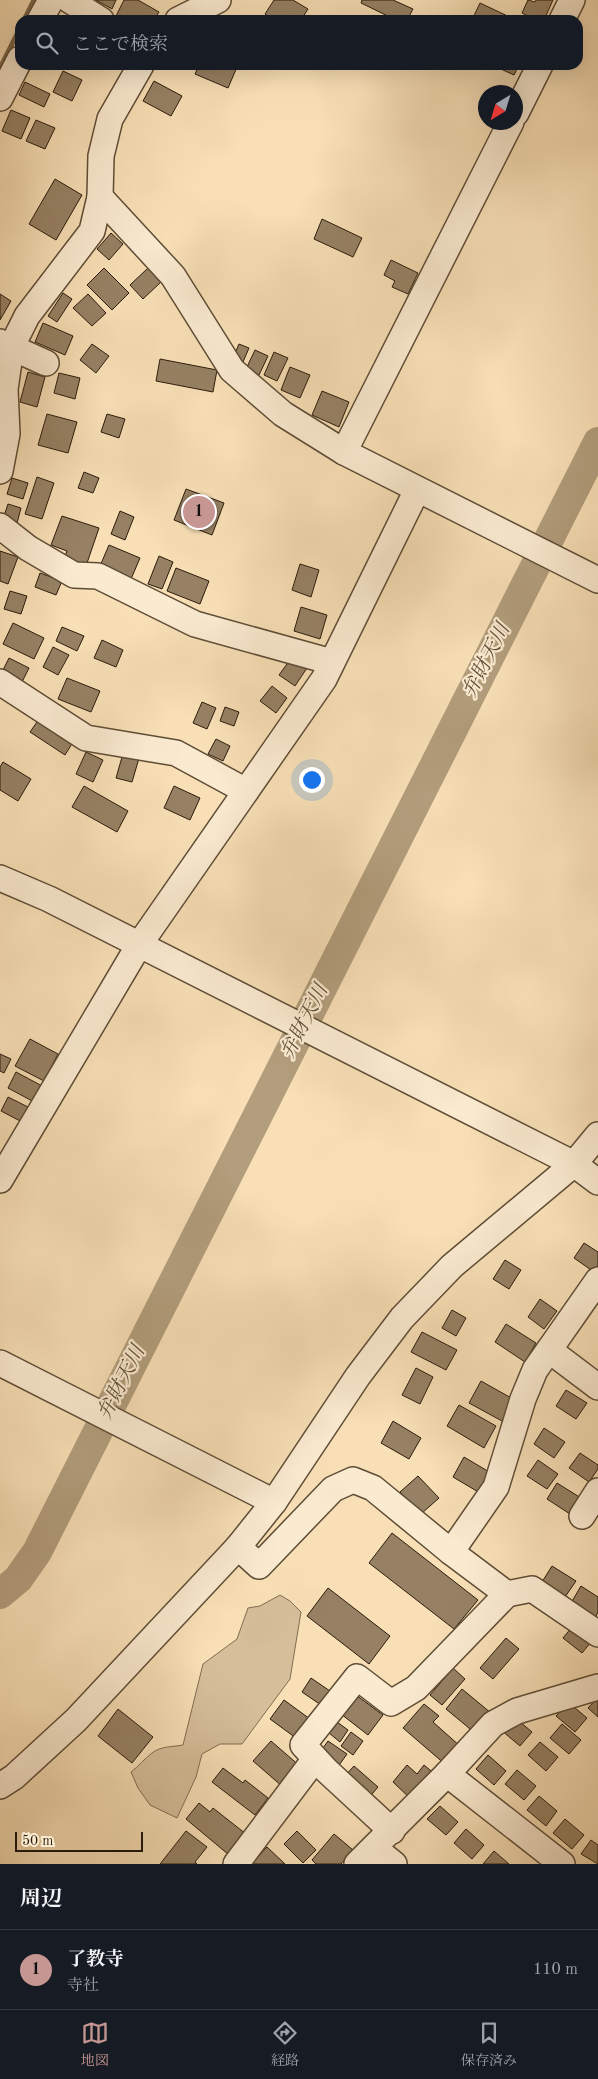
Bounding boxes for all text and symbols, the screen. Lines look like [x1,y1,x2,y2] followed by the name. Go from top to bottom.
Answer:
[15,15,583,70] search box
[33,29,61,57] icon: search
[73,36,168,55] text: ここで検索
[478,85,523,130] north arrow
[183,493,215,531] pin: 1
[458,618,515,701] water label: 弁財天川
[299,767,325,793] your location
[276,979,333,1062] water label: 弁財天川
[93,1340,150,1423] water label: 弁財天川
[15,1829,142,1852] scale bar
[22,1834,53,1848] text: 50 m
[20,1889,62,1910] text: 周辺
[67,1951,124,1970] text: 了教寺
[31,1962,41,1978] text: 1
[533,1962,578,1978] text: 110 m
[67,1978,99,1994] text: 寺社
[81,2019,109,2070] tab: 地図
[271,2019,299,2070] tab: 経路
[461,2019,517,2070] tab: 保存済み

